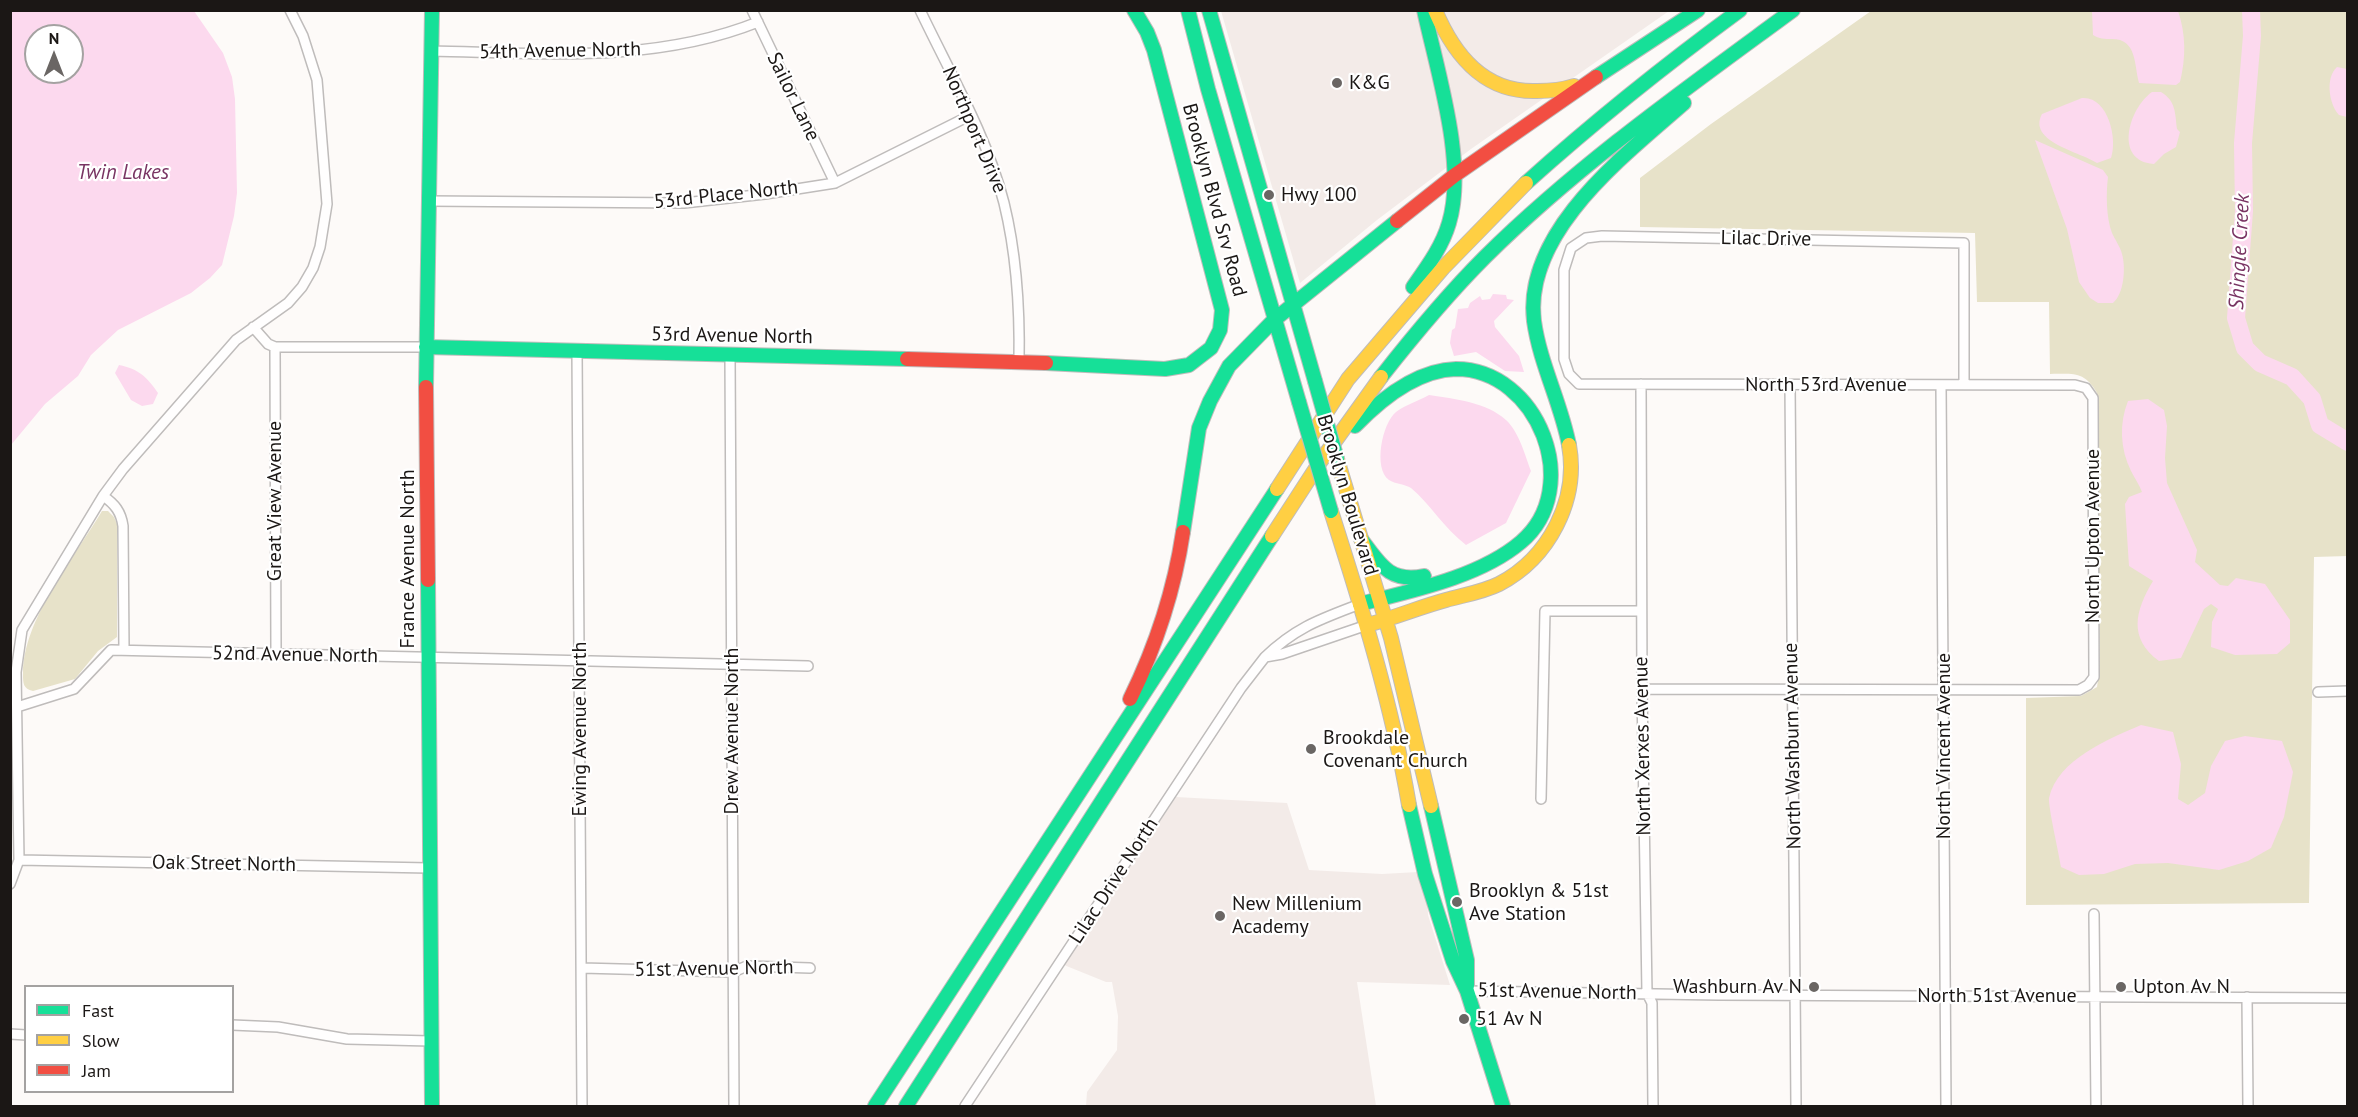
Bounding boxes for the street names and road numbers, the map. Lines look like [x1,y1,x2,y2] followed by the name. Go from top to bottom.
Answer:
[479,38,641,64] street label: 54th Avenue North
[761,49,825,145] street label: Sailor Lane
[937,63,1011,197] street label: Northport Drive
[1177,101,1251,299] street label: Brooklyn Blvd Srv Road
[653,175,799,215] street label: 53rd Place North
[1720,226,1812,252] street label: Lilac Drive
[651,323,813,349] street label: 53rd Avenue North
[1745,373,1907,397] street label: North 53rd Avenue
[1311,412,1383,578] street label: Brooklyn Boulevard
[263,421,287,581] street label: Great View Avenue
[2081,449,2105,623] street label: North Upton Avenue
[396,469,420,649] street label: France Avenue North
[212,642,378,668] street label: 52nd Avenue North
[568,642,592,816] street label: Ewing Avenue North
[1779,642,1807,850] street label: North Washburn Avenue
[720,648,744,814] street label: Drew Avenue North
[1932,653,1956,839] street label: North Vincent Avenue
[1629,656,1657,836] street label: North Xerxes Avenue
[1064,814,1164,948] street label: Lilac Drive North
[152,851,296,877] street label: Oak Street North
[634,956,794,982] street label: 51st Avenue North
[1477,979,1637,1005] street label: 51st Avenue North
[1917,984,2077,1008] street label: North 51st Avenue

